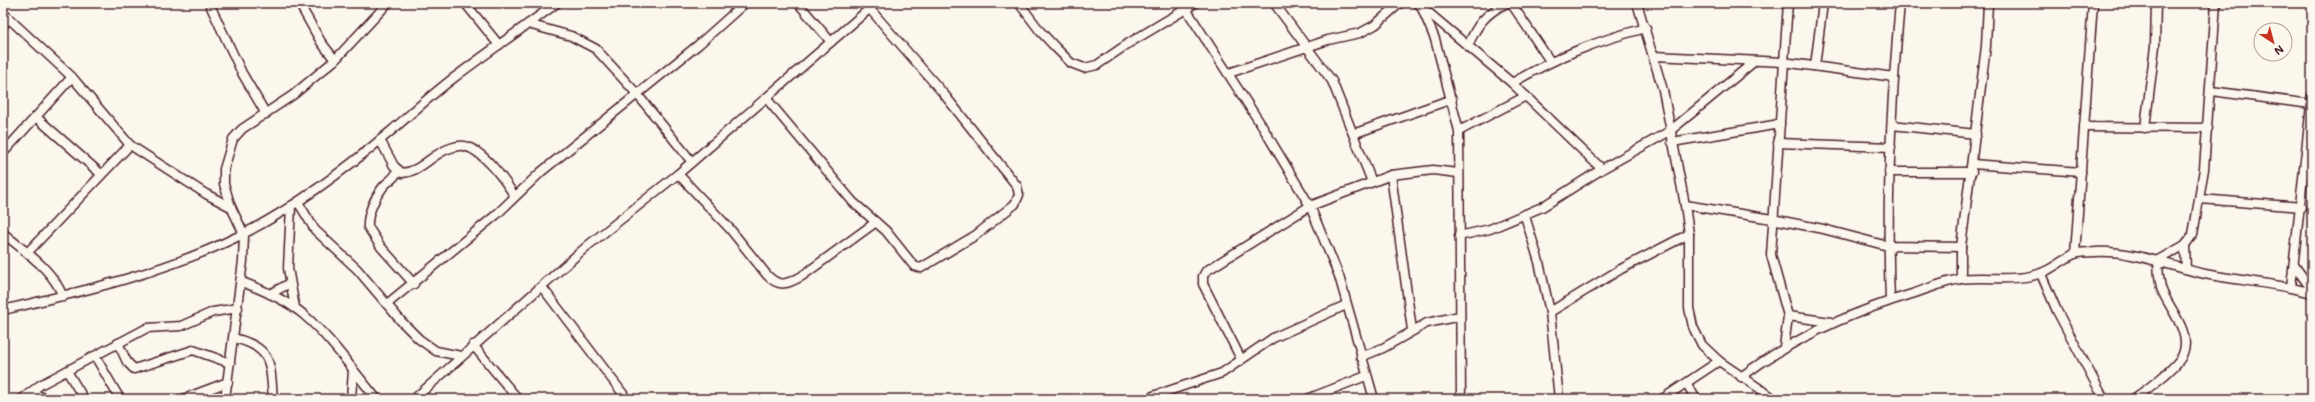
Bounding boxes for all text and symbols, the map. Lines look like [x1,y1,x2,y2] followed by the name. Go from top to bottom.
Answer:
[2253,22,2293,62] north arrow
[2271,42,2287,59] text: N

